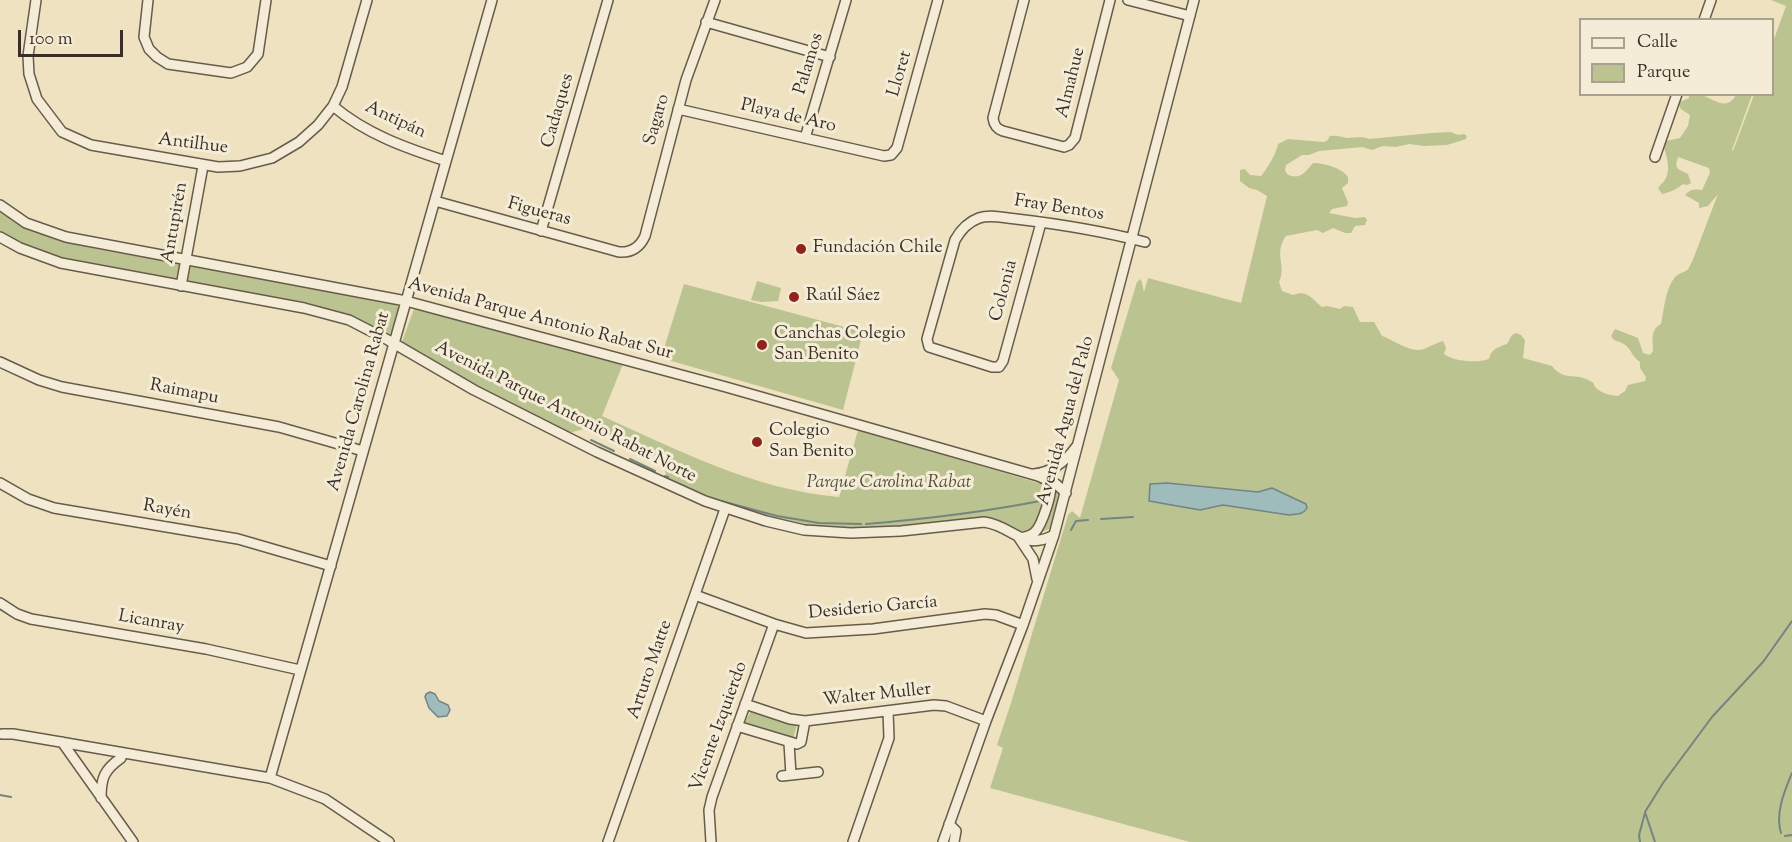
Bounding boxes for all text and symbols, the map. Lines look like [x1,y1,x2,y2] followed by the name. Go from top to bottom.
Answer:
[21,18,126,56] scale bar
[1579,18,1774,96] legend
[29,27,73,53] text: 100 m
[1637,30,1678,56] text: Calle
[790,31,830,97] street label: Palamos
[1053,45,1091,121] street label: Almahue
[884,49,918,99] street label: Lloret
[1637,60,1690,86] text: Parque
[538,71,580,151] street label: Cadaques
[640,92,676,148] street label: Sagaro
[738,96,838,138] street label: Playa de Aro
[361,97,429,145] street label: Antipán
[157,130,229,160] street label: Antilhue
[158,181,194,265] street label: Antupirén
[1013,191,1105,227] street label: Fray Bentos
[505,194,573,232] street label: Figueras
[813,238,943,260] place label: Fundación Chile
[794,242,808,256] marker: Fundación Chile
[986,258,1024,324] street label: Colonia
[405,274,675,366] street label: Avenida Parque Antonio Rabat Sur
[806,286,880,308] place label: Raúl Sáez
[787,290,801,304] marker: Raúl Sáez
[324,310,396,494] street label: Avenida Carolina Rabat
[774,324,905,366] place label: Canchas Colegio San Benito
[1034,334,1100,508] street label: Avenida Agua del Palo
[431,337,699,489] street label: Avenida Parque Antonio Rabat Norte
[755,338,769,352] marker: Canchas Colegio San Benito
[148,376,220,410] street label: Raimapu
[769,421,854,464] place label: Colegio San Benito
[750,435,764,449] marker: Colegio San Benito
[807,473,971,495] park label: Parque Carolina Rabat
[141,496,193,526] street label: Rayén
[807,593,939,625] street label: Desiderio García
[116,607,186,639] street label: Licanray
[624,618,678,722] street label: Arturo Matte
[686,659,754,795] street label: Vicente Izquierdo
[822,680,932,712] street label: Walter Muller

